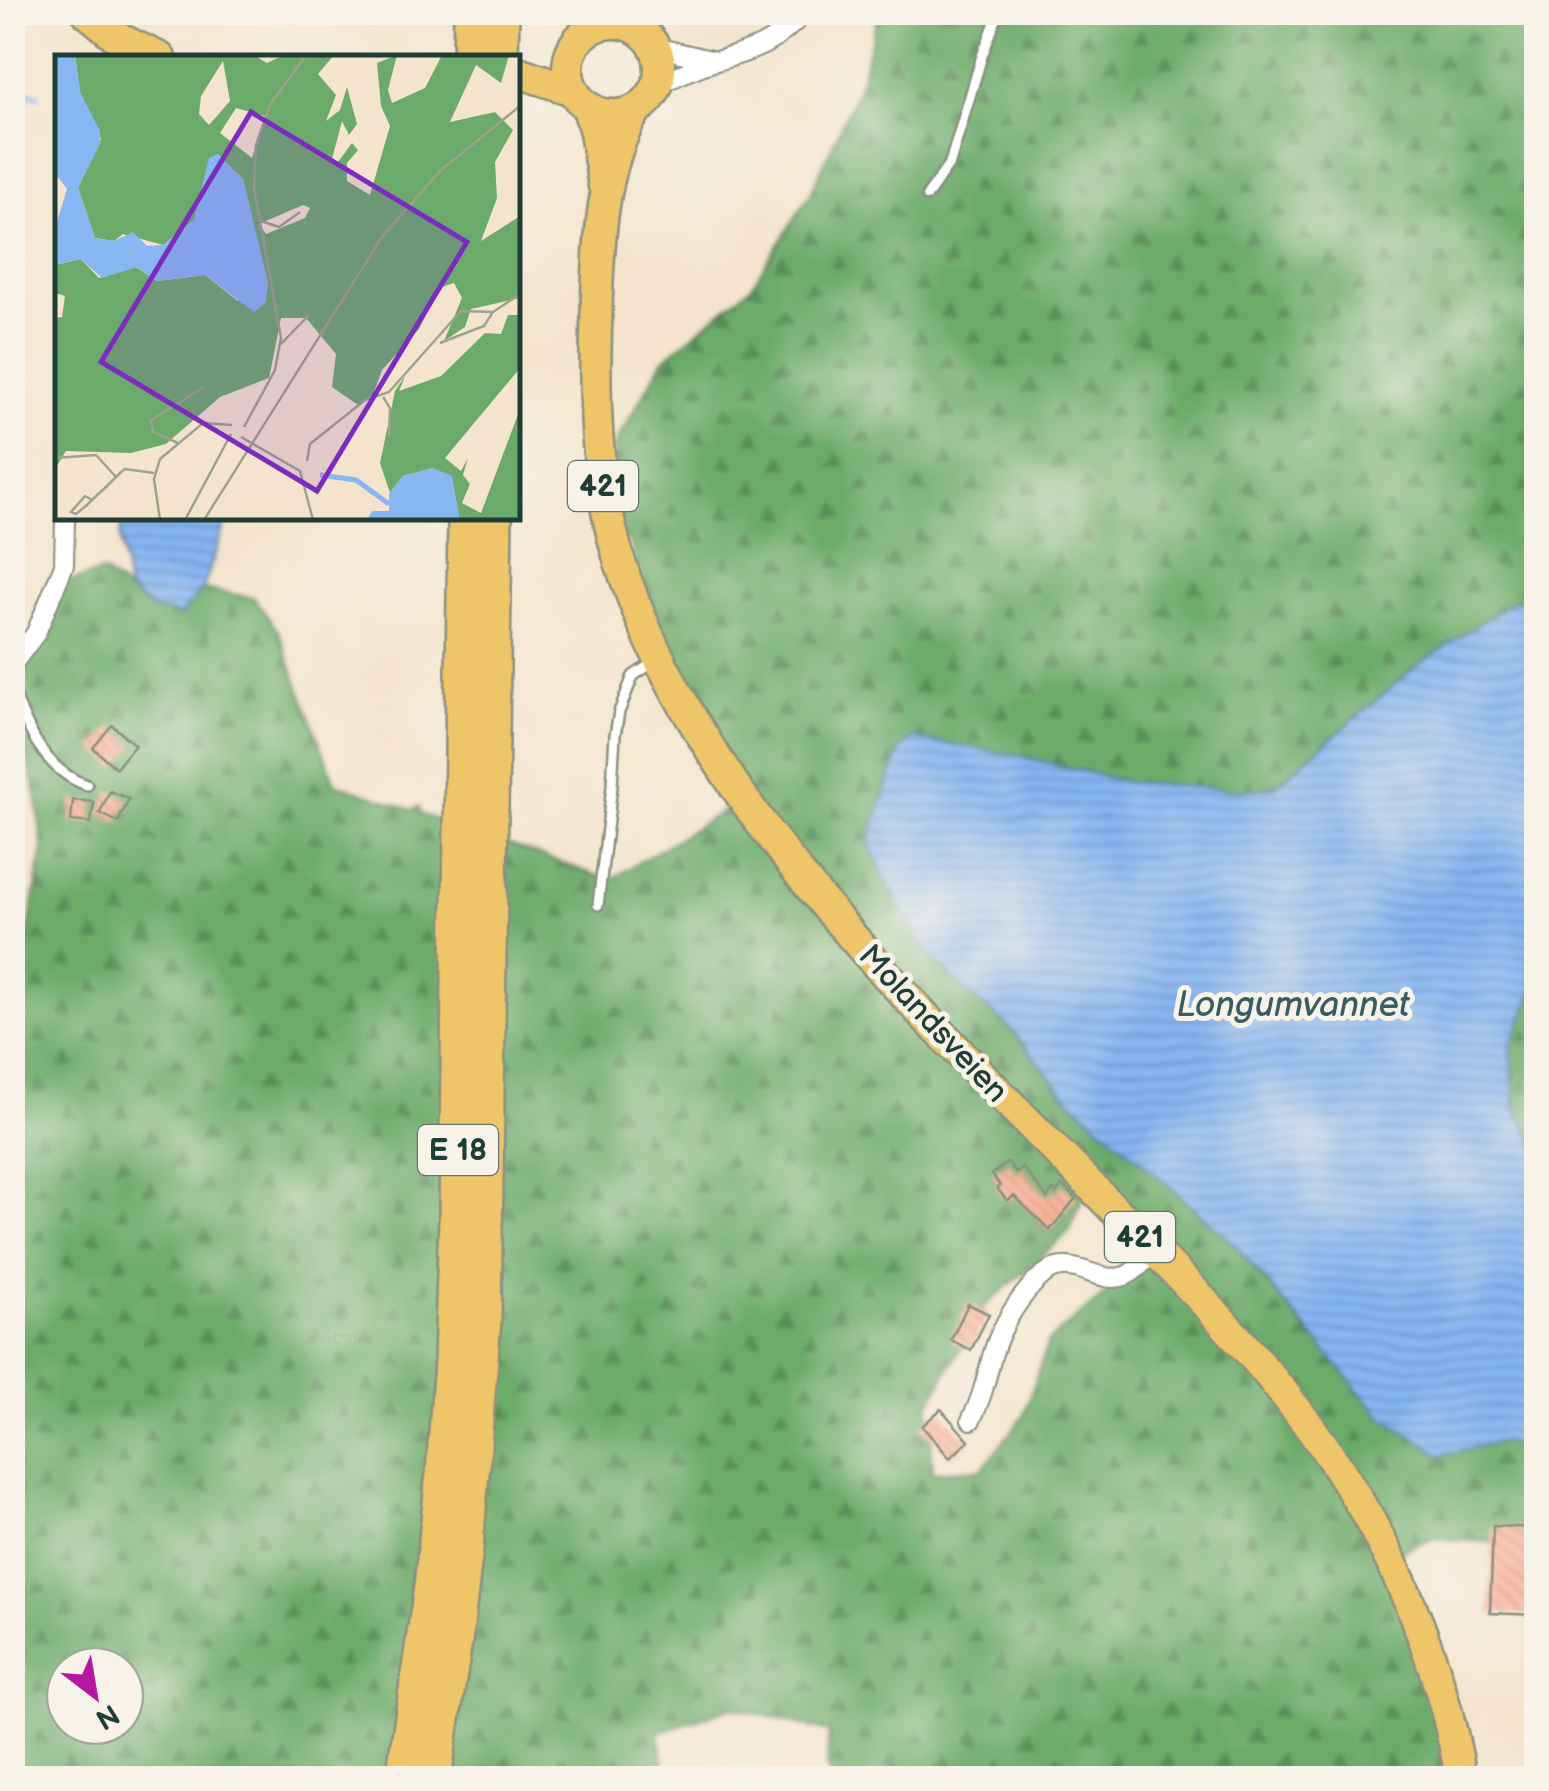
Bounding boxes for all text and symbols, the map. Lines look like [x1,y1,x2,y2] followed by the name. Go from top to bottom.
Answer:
[55,55,520,520] inset map
[568,461,638,511] road number: 421
[850,937,1016,1111] street label: Molandsveien
[1176,984,1411,1027] water label: Longumvannet
[418,1125,498,1175] road number: E 18
[1105,1212,1175,1262] road number: 421
[45,1646,145,1746] north arrow
[90,1697,125,1736] text: N

